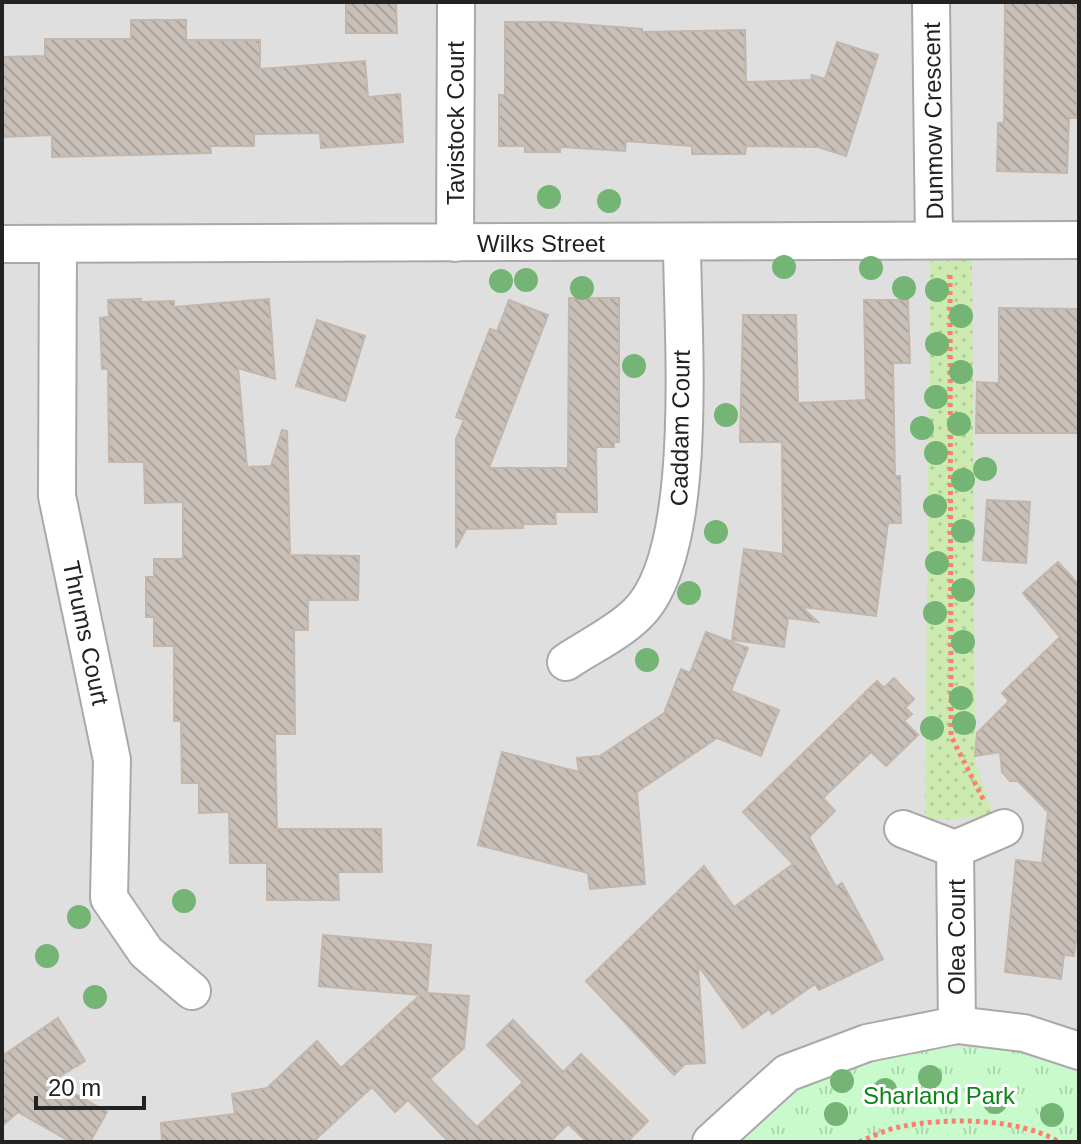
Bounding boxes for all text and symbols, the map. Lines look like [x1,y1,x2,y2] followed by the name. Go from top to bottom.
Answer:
[918,22,948,220] street label: Dunmow Crescent
[442,41,469,205] street label: Tavistock Court
[477,230,605,257] street label: Wilks Street
[665,349,695,506] street label: Caddam Court
[58,558,115,708] street label: Thrums Court
[943,879,970,995] street label: Olea Court
[36,1060,144,1110] scale bar
[48,1074,101,1101] text: 20 m
[863,1082,1016,1109] park label: Sharland Park

